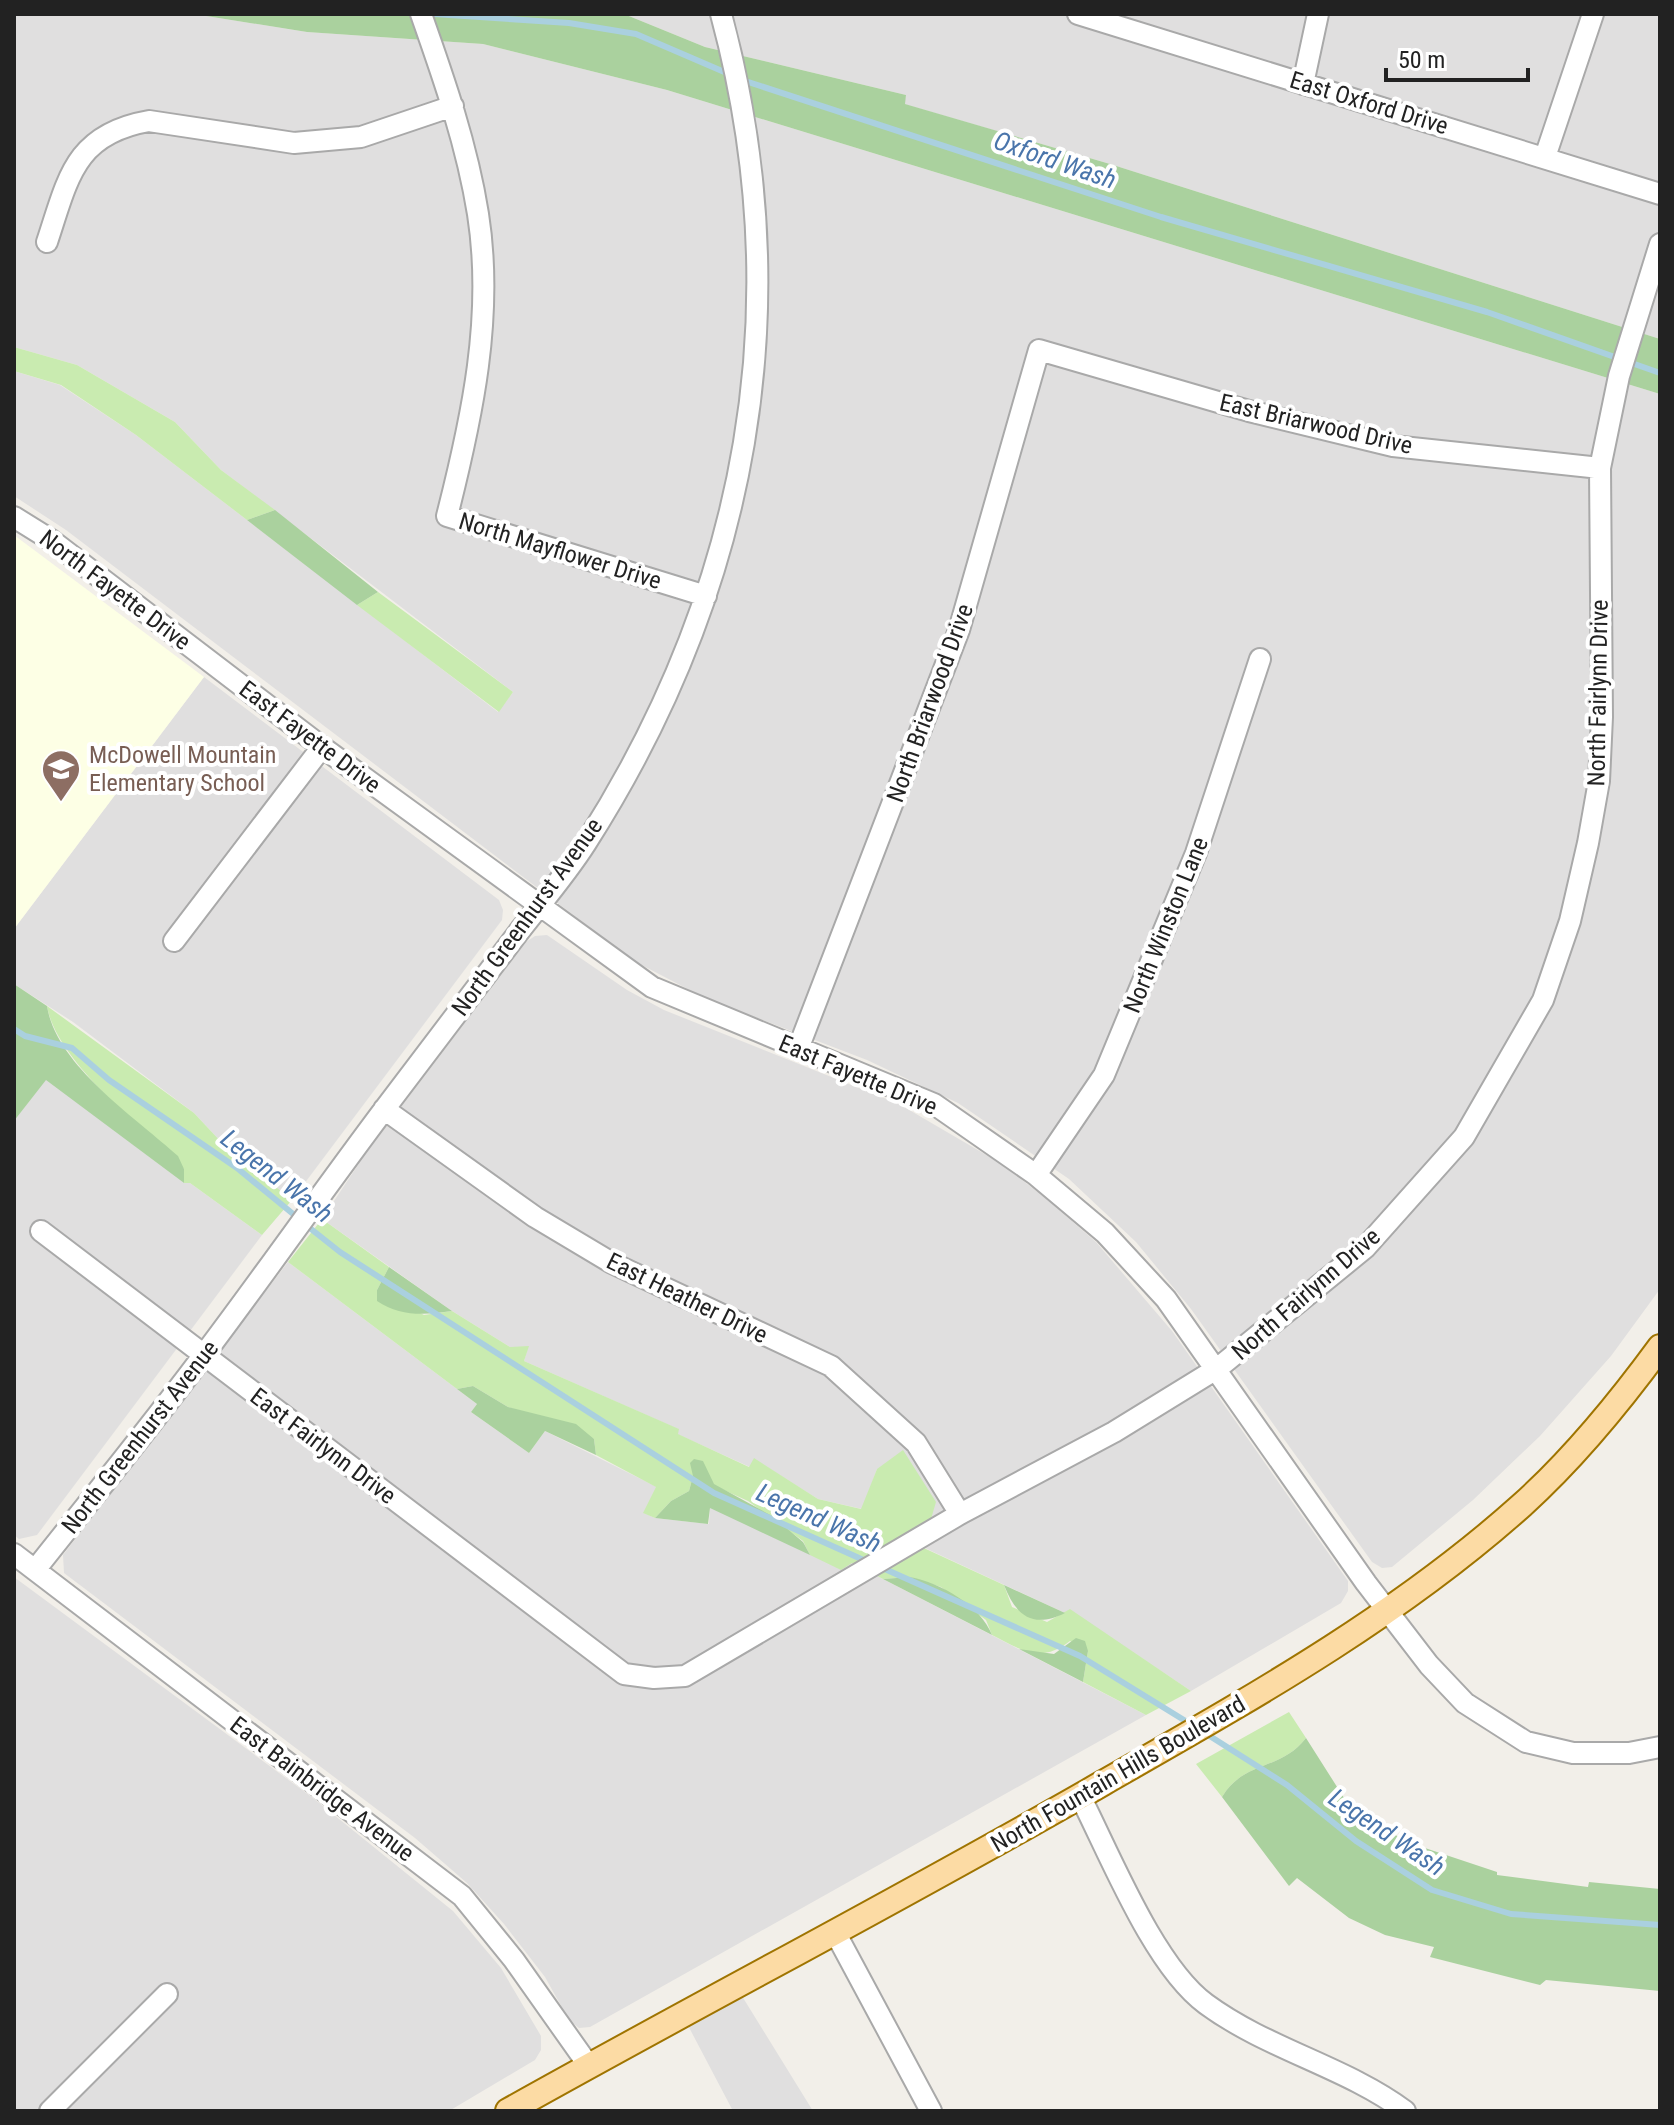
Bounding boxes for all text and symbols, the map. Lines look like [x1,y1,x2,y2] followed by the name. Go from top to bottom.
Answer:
[1386,32,1528,82] scale bar
[1398,46,1445,74] text: 50 m
[1287,66,1451,140] street label: East Oxford Drive
[990,125,1120,195] water label: Oxford Wash
[1217,388,1415,460] street label: East Briarwood Drive
[455,507,665,595] street label: North Mayflower Drive
[34,524,196,656] street label: North Fayette Drive
[1582,599,1614,787] street label: North Fairlynn Drive
[881,600,979,806] street label: North Briarwood Drive
[234,675,386,799] street label: East Fayette Drive
[89,741,276,797] place label: McDowell Mountain Elementary School
[40,748,82,803] school or university icon: McDowell Mountain Elementary School
[446,813,608,1021] street label: North Greenhurst Avenue
[1118,833,1214,1017] street label: North Winston Lane
[775,1029,941,1121] street label: East Fayette Drive
[215,1123,339,1229] water label: Legend Wash
[1226,1222,1386,1366] street label: North Fairlynn Drive
[602,1247,772,1349] street label: East Heather Drive
[56,1335,224,1539] street label: North Greenhurst Avenue
[245,1382,401,1510] street label: East Fairlynn Drive
[752,1477,886,1559] water label: Legend Wash
[986,1690,1250,1858] street label: North Fountain Hills Boulevard
[225,1711,419,1867] street label: East Bainbridge Avenue
[1323,1782,1451,1882] water label: Legend Wash

